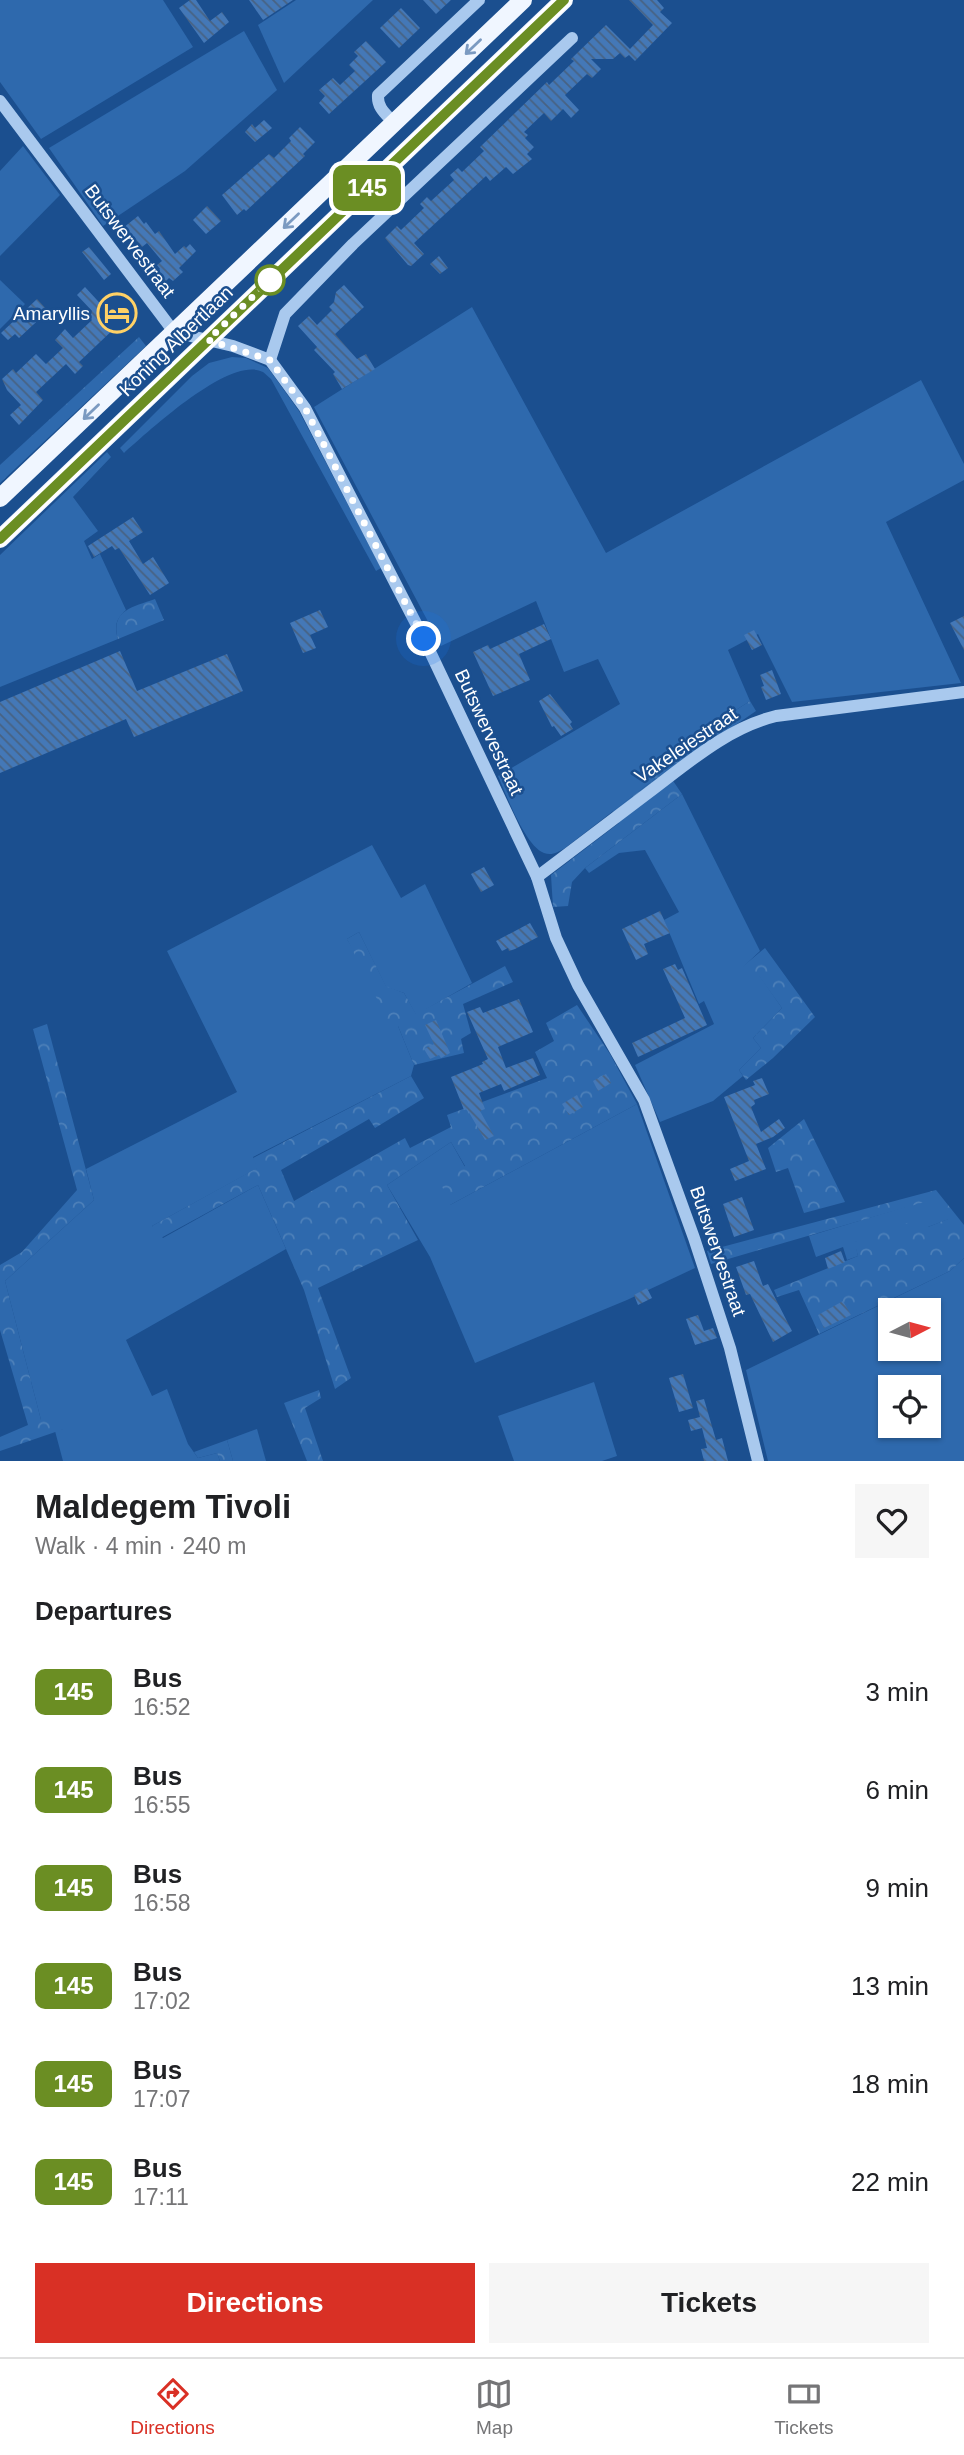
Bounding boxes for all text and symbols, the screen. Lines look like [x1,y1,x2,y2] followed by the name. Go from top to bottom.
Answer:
[465,39,482,56] one-way arrow
[327,165,407,211] line badge: 145
[347,174,387,201] text: 145
[81,180,180,302] street label: Butswervestraat
[283,213,300,230] one-way arrow
[255,265,285,295] unlabelled marker
[115,282,237,400] street label: Koning Albertlaan
[96,292,138,334] hotel icon: Amaryllis
[13,303,90,324] place label: Amaryllis
[82,403,99,420] one-way arrow
[406,621,441,656] your location
[451,666,528,799] street label: Butswervestraat
[631,703,742,787] street label: Vakeleiestraat
[686,1183,750,1319] street label: Butswervestraat
[878,1298,942,1362] north arrow
[878,1298,941,1438] map controls
[878,1375,941,1438] button: locate
[855,1484,929,1558] button: heart
[35,1488,291,1525] text: Maldegem Tivoli
[35,1533,246,1559] text: Walk · 4 min · 240 m
[35,1596,172,1626] text: Departures
[133,1663,182,1693] text: Bus
[865,1677,929,1707] text: 3 min
[53,1678,94,1705] text: 145
[133,1694,191,1720] text: 16:52
[133,1761,182,1791] text: Bus
[865,1775,929,1805] text: 6 min
[53,1776,94,1803] text: 145
[133,1792,191,1818] text: 16:55
[133,1859,182,1889] text: Bus
[865,1873,929,1903] text: 9 min
[53,1874,94,1901] text: 145
[133,1890,191,1916] text: 16:58
[133,1957,182,1987] text: Bus
[851,1971,929,2001] text: 13 min
[53,1972,94,1999] text: 145
[133,1988,191,2014] text: 17:02
[133,2055,182,2085] text: Bus
[851,2069,929,2099] text: 18 min
[53,2070,94,2097] text: 145
[133,2086,191,2112] text: 17:07
[133,2153,182,2183] text: Bus
[851,2167,929,2197] text: 22 min
[53,2168,94,2195] text: 145
[133,2184,189,2210] text: 17:11
[35,2263,475,2343] button: Directions
[489,2263,929,2343] button: Tickets
[130,2375,215,2439] tab: Directions
[475,2375,513,2439] tab: Map
[774,2375,834,2439] tab: Tickets

